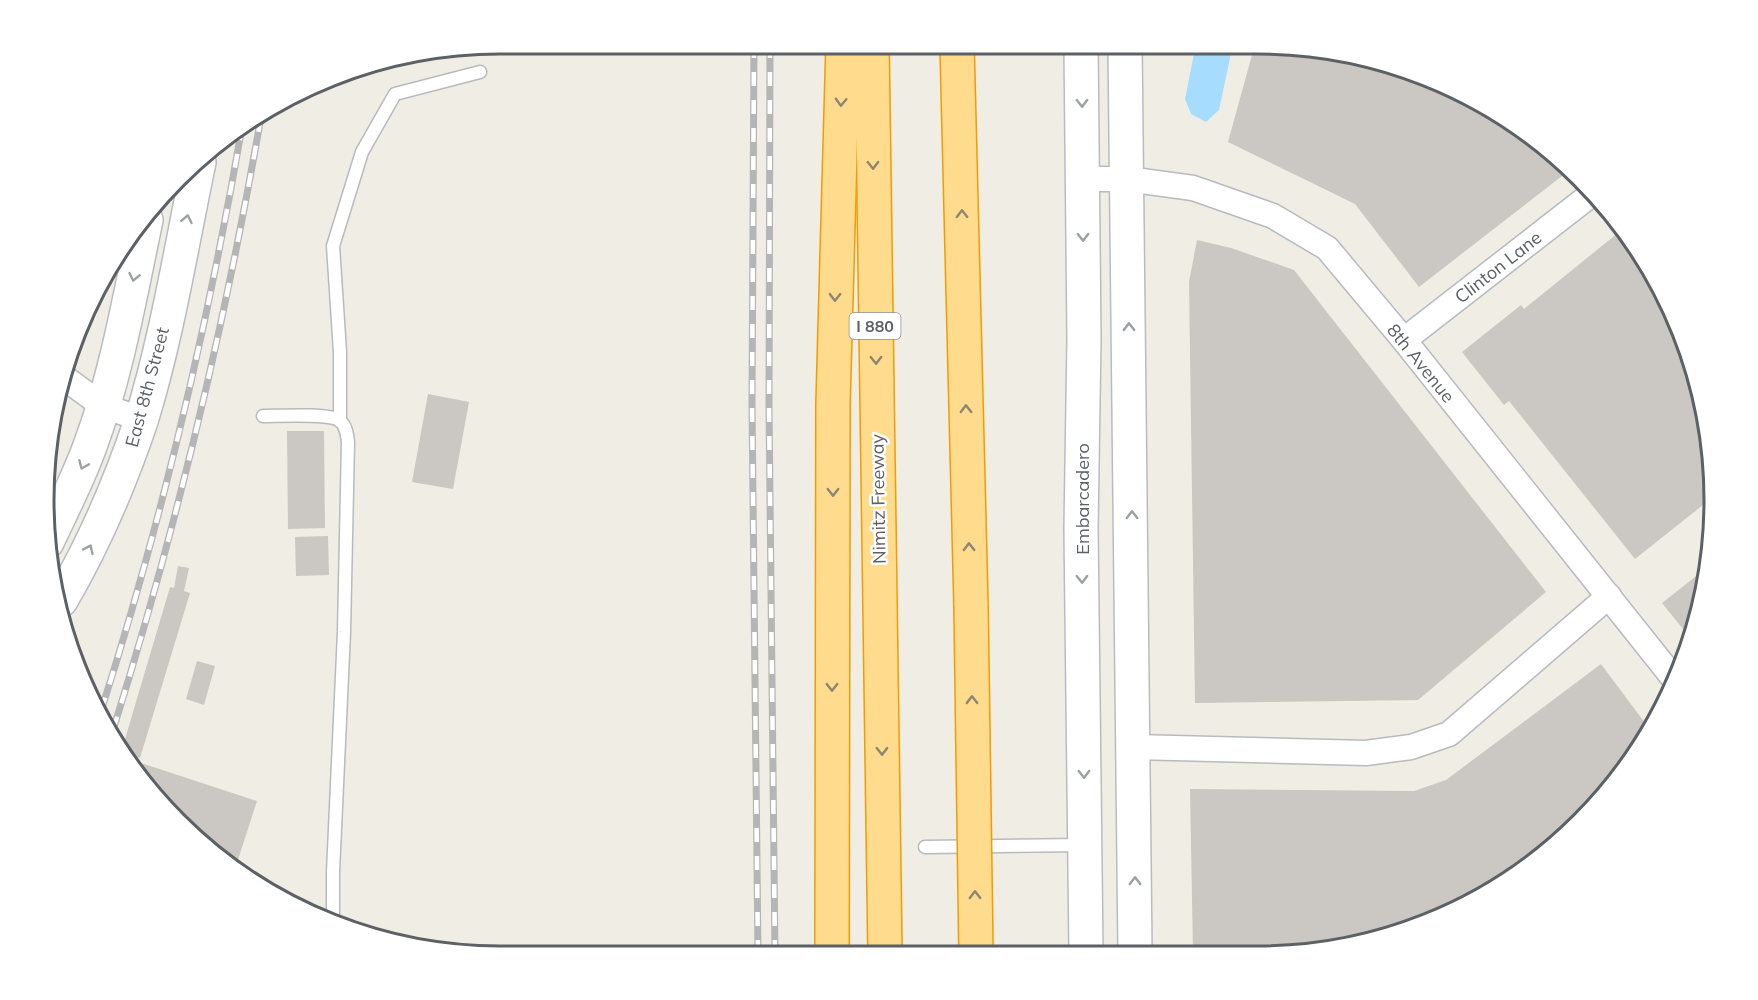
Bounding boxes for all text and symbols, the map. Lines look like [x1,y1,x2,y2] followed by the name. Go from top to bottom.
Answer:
[835,98,848,107] one-way arrow
[1076,98,1088,107] one-way arrow
[867,161,879,170] one-way arrow
[955,210,968,219] one-way arrow
[180,214,193,224] one-way arrow
[1450,226,1546,308] street label: Clinton Lane
[1077,233,1089,242] one-way arrow
[128,272,141,282] one-way arrow
[829,293,841,302] one-way arrow
[850,313,900,339] road number: I 880
[1382,319,1460,407] street label: 8th Avenue
[1123,323,1135,332] one-way arrow
[120,325,174,449] street label: East 8th Street
[870,356,882,365] one-way arrow
[960,405,973,414] one-way arrow
[865,434,891,564] street label: Nimitz Freeway
[1071,443,1094,555] street label: Embarcadero
[78,458,90,469] one-way arrow
[827,488,839,497] one-way arrow
[1125,510,1138,519] one-way arrow
[963,542,976,551] one-way arrow
[82,544,94,555] one-way arrow
[1076,575,1088,584] one-way arrow
[826,683,838,692] one-way arrow
[966,696,978,705] one-way arrow
[876,747,888,756] one-way arrow
[1078,770,1091,779] one-way arrow
[1129,877,1141,886] one-way arrow
[969,891,982,900] one-way arrow

